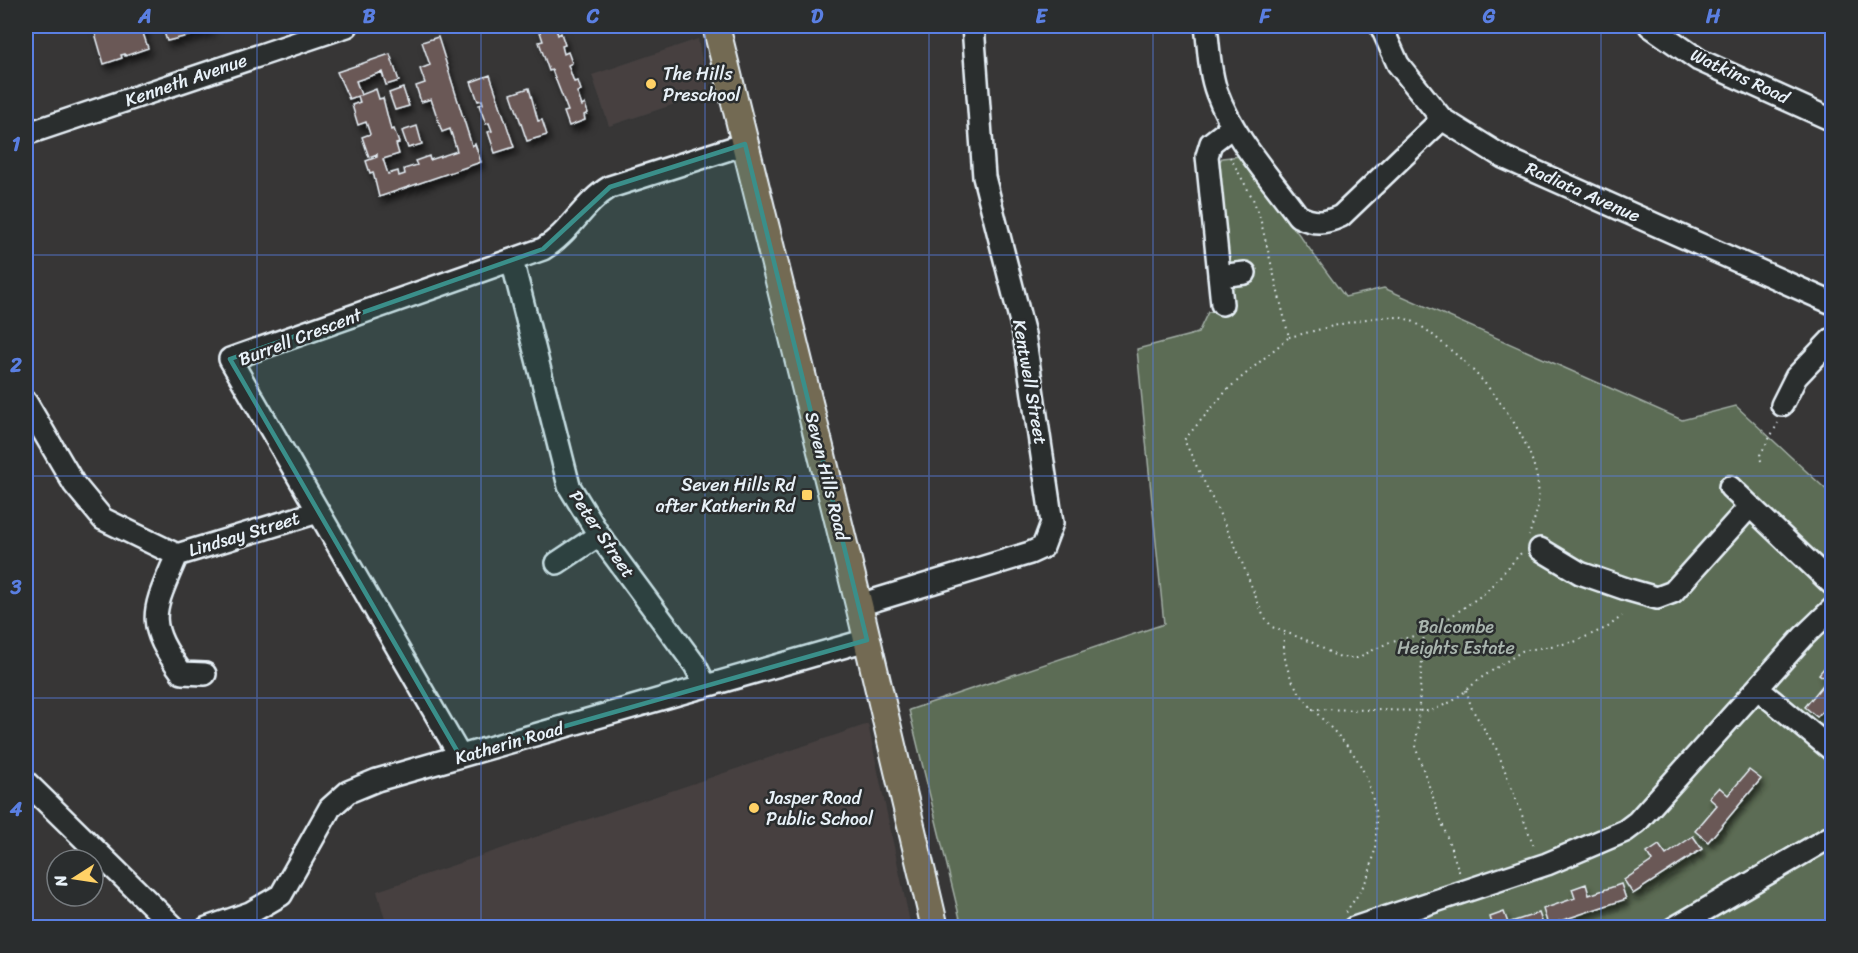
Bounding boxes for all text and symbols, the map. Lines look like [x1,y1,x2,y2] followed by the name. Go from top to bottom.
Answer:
[137,0,152,34] text: A
[363,0,376,34] text: B
[586,0,600,34] text: C
[811,0,824,34] text: D
[1035,0,1048,34] text: E
[1259,0,1272,34] text: F
[1482,0,1496,34] text: G
[1705,0,1721,34] text: H
[1685,39,1796,114] street label: Watkins Road
[120,44,252,116] street label: Kenneth Avenue
[663,58,741,111] place label: The Hills Preschool
[644,77,658,91] marker: The Hills Preschool
[12,127,21,162] text: 1
[1520,152,1646,232] street label: Radiata Avenue
[234,299,367,375] street label: Burrell Crescent
[1003,317,1057,447] street label: Kentwell Street
[9,348,22,383] text: 2
[796,408,859,545] street label: Seven Hills Road
[656,469,797,522] place label: Seven Hills Rd after Katherin Rd
[560,483,644,585] street label: Peter Street
[800,488,814,502] marker: Seven Hills Rd after Katherin Rd
[184,502,304,566] street label: Lindsay Street
[10,570,22,605] text: 3
[1397,611,1515,664] park label: Balcombe Heights Estate
[451,712,569,774] street label: Katherin Road
[765,782,874,835] place label: Jasper Road Public School
[9,792,23,827] text: 4
[747,801,761,815] marker: Jasper Road Public School
[45,848,105,908] north arrow
[45,872,76,890] text: N

